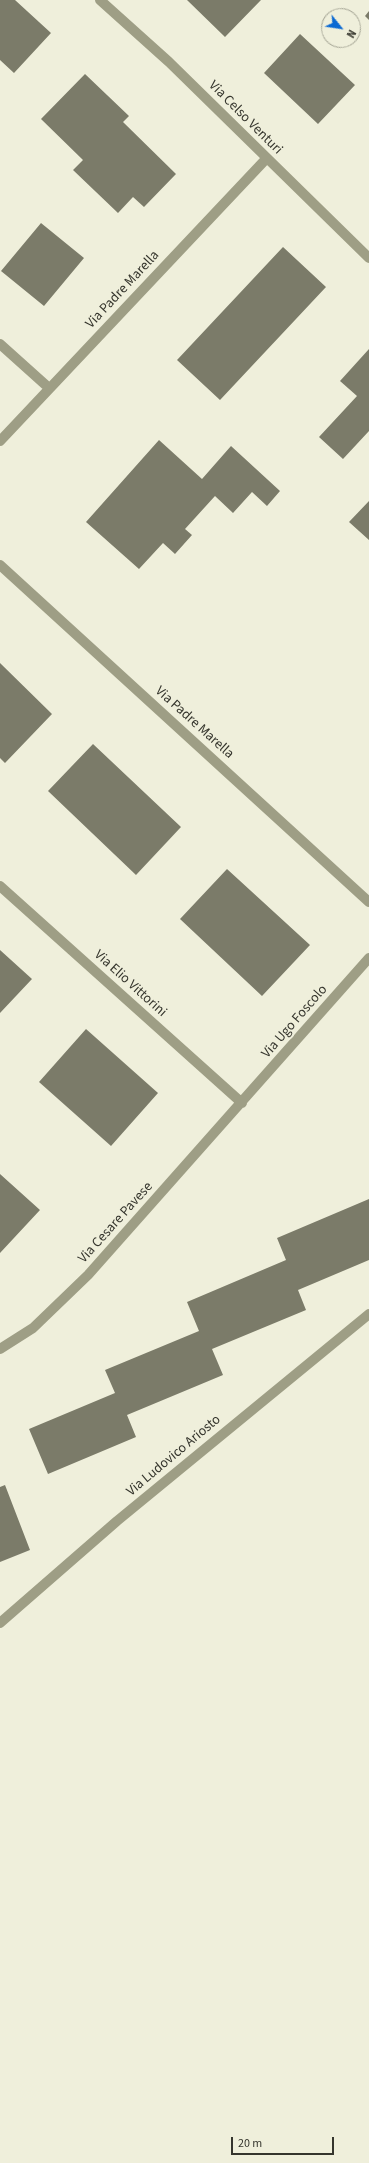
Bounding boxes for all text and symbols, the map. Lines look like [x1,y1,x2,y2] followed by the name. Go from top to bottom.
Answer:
[321,8,361,48] north arrow
[343,27,359,41] text: N
[205,78,285,158] street label: Via Celso Venturi
[83,248,163,332] street label: Via Padre Marella
[151,683,237,763] street label: Via Padre Marella
[90,947,170,1021] street label: Via Elio Vittorini
[259,982,331,1062] street label: Via Ugo Foscolo
[75,1179,157,1267] street label: Via Cesare Pavese
[124,1412,224,1500] street label: Via Ludovico Ariosto
[233,2129,336,2155] scale bar
[238,2135,262,2152] text: 20 m

